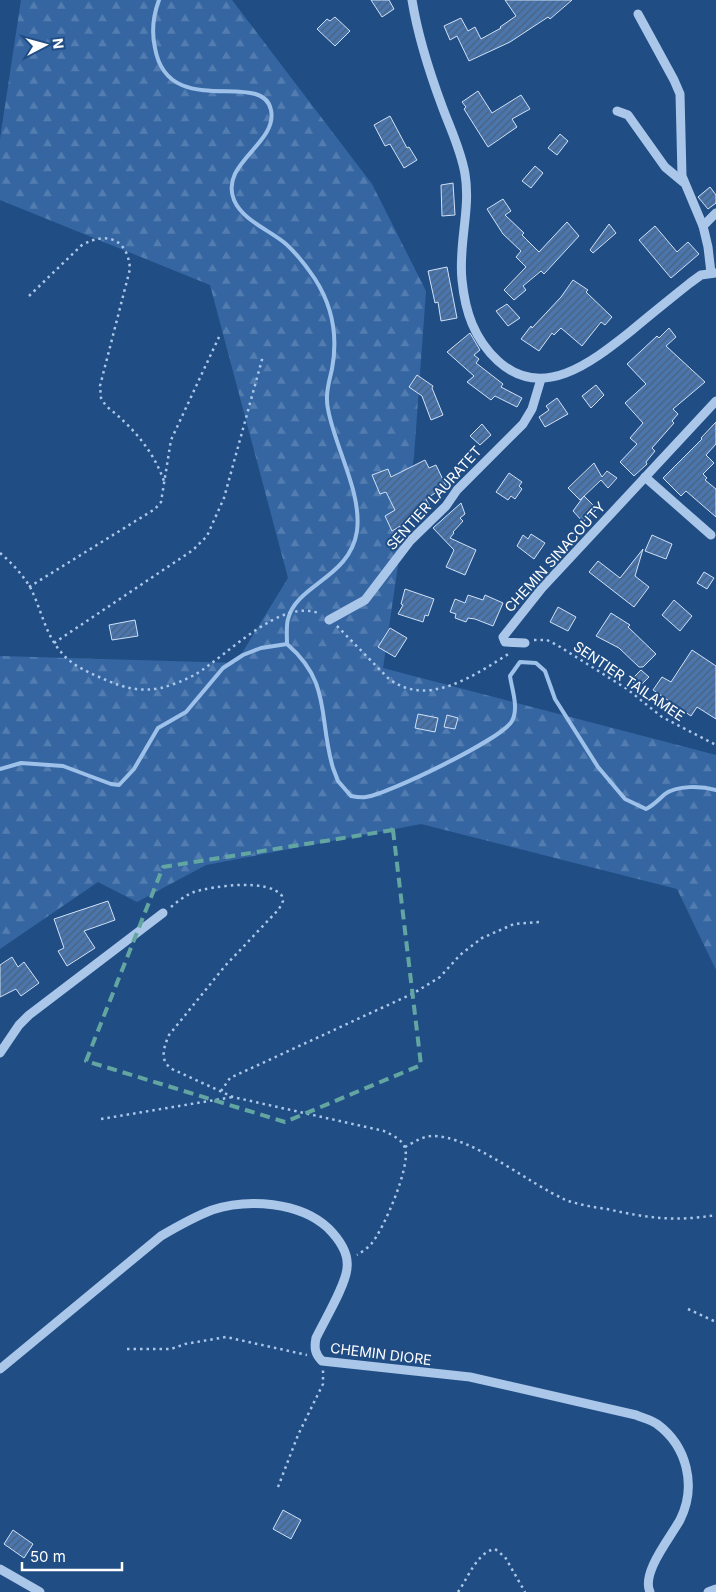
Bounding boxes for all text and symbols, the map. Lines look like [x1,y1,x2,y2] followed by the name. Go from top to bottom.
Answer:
[20,20,70,70] north arrow
[49,37,67,50] text: N
[383,442,485,553] street label: SENTIER LAURATET
[501,498,609,615] street label: CHEMIN SINACOUTY
[570,637,688,724] street label: SENTIER TAILAMEE
[329,1339,433,1368] street label: CHEMIN DIORE
[22,1540,122,1572] scale bar
[30,1547,66,1566] text: 50 m

